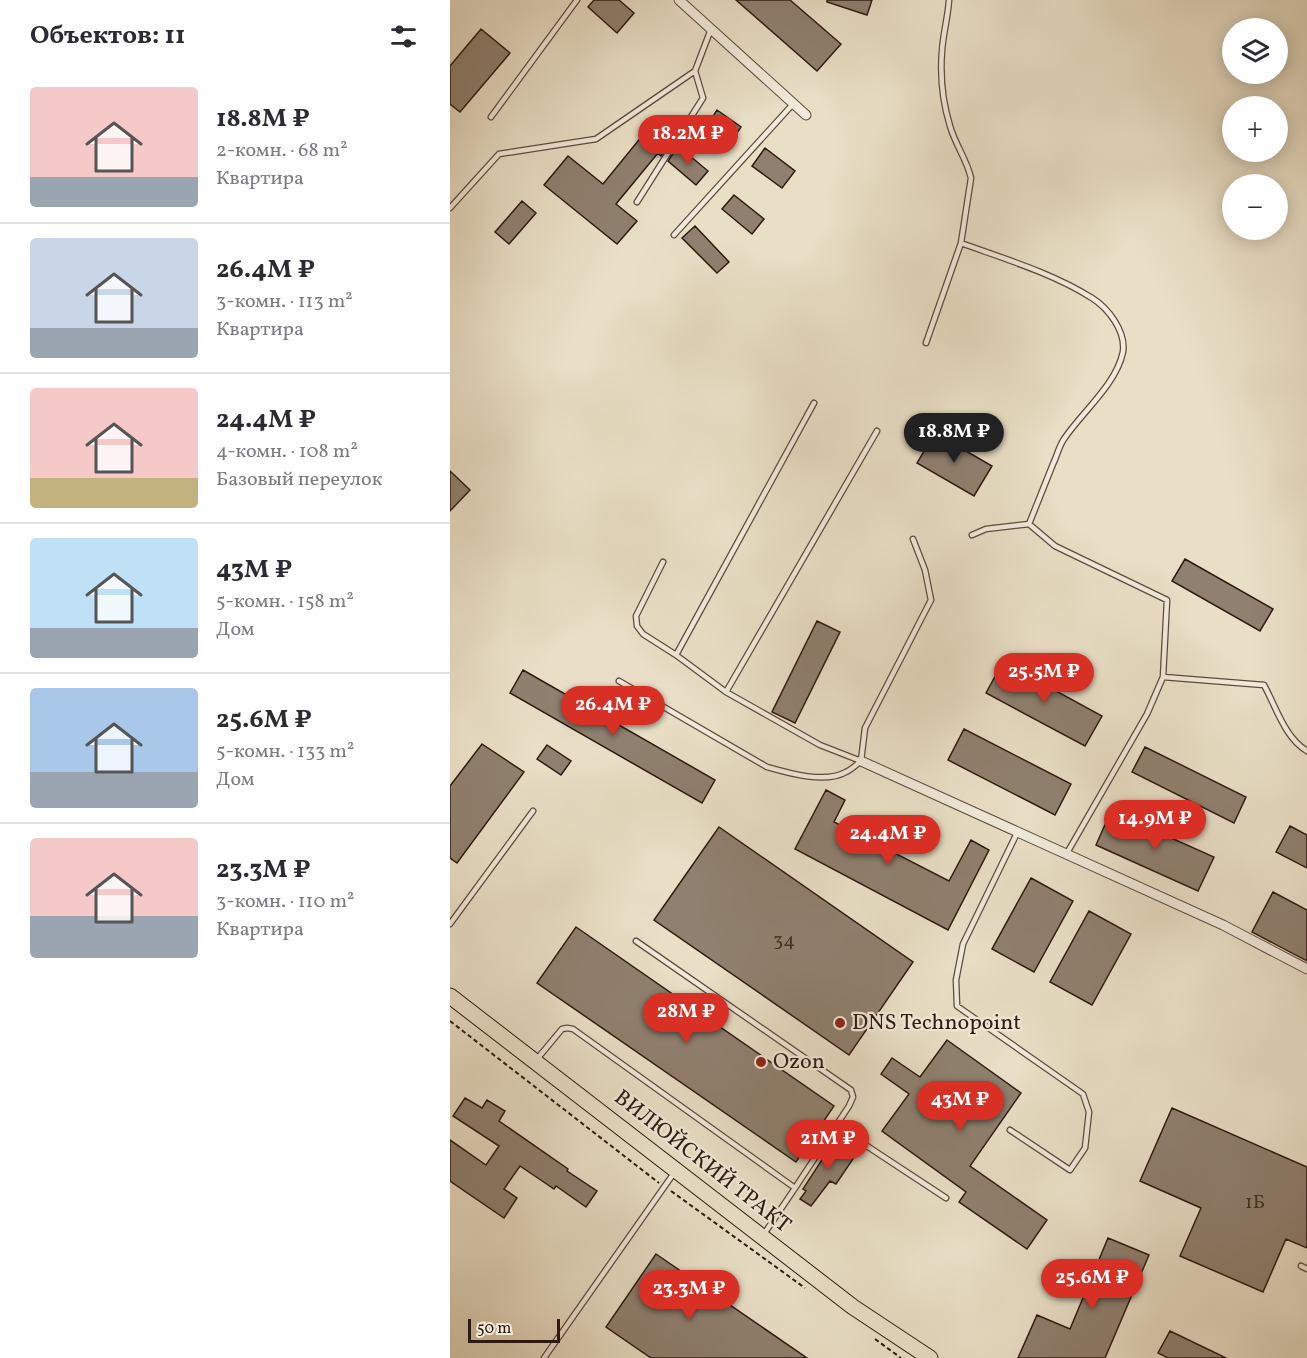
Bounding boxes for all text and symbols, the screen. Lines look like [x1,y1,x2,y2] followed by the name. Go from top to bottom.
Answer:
[30,18,185,54] text: Объектов: 11
[1222,18,1288,240] map controls
[1222,18,1288,84] button: layers
[387,20,420,53] icon: filters
[1222,96,1288,162] button: +
[216,101,310,137] text: 18.8M ₽
[78,111,150,183] icon: home
[633,115,743,166] pin: 18.2M ₽
[652,120,724,148] text: 18.2M ₽
[216,137,348,165] text: 2-комн. · 68 m²
[216,165,304,193] text: Квартира
[1222,174,1288,240] button: −
[216,252,315,288] text: 26.4M ₽
[78,262,150,334] icon: home
[216,288,353,316] text: 3-комн. · 113 m²
[216,316,304,344] text: Квартира
[216,402,316,438] text: 24.4M ₽
[78,412,150,484] icon: home
[899,413,1009,464] pin: 18.8M ₽
[918,418,990,446] text: 18.8M ₽
[216,438,358,466] text: 4-комн. · 108 m²
[216,466,382,494] text: Базовый переулок
[216,552,292,588] text: 43M ₽
[78,562,150,634] icon: home
[216,588,354,616] text: 5-комн. · 158 m²
[216,616,255,644] text: Дом
[989,653,1099,704] pin: 25.5M ₽
[1008,658,1080,686] text: 25.5M ₽
[558,686,668,737] pin: 26.4M ₽
[575,691,651,719] text: 26.4M ₽
[216,702,312,738] text: 25.6M ₽
[78,712,150,784] icon: home
[216,738,354,766] text: 5-комн. · 133 m²
[216,766,255,794] text: Дом
[1100,800,1210,851] pin: 14.9M ₽
[1118,805,1192,833] text: 14.9M ₽
[833,815,943,866] pin: 24.4M ₽
[849,820,927,848] text: 24.4M ₽
[216,852,311,888] text: 23.3M ₽
[78,862,150,934] icon: home
[216,888,355,916] text: 3-комн. · 110 m²
[216,916,304,944] text: Квартира
[773,927,795,955] house number: 34
[644,993,728,1044] pin: 28M ₽
[657,998,715,1026] text: 28M ₽
[852,1008,1021,1039] place label: DNS Technopoint
[833,1016,847,1030] marker: DNS Technopoint
[773,1047,825,1078] place label: Ozon
[754,1055,768,1069] marker: Ozon
[918,1081,1002,1132] pin: 43M ₽
[607,1083,797,1241] street label: ВИЛЮЙСКИЙ ТРАКТ
[931,1086,989,1114] text: 43M ₽
[786,1120,870,1171] pin: 21M ₽
[800,1125,856,1153] text: 21M ₽
[1245,1189,1265,1217] house number: 1Б
[1037,1259,1147,1310] pin: 25.6M ₽
[1055,1264,1129,1292] text: 25.6M ₽
[634,1270,744,1321] pin: 23.3M ₽
[653,1275,725,1303] text: 23.3M ₽
[468,1316,560,1344] scale bar
[477,1318,511,1340] text: 50 m

